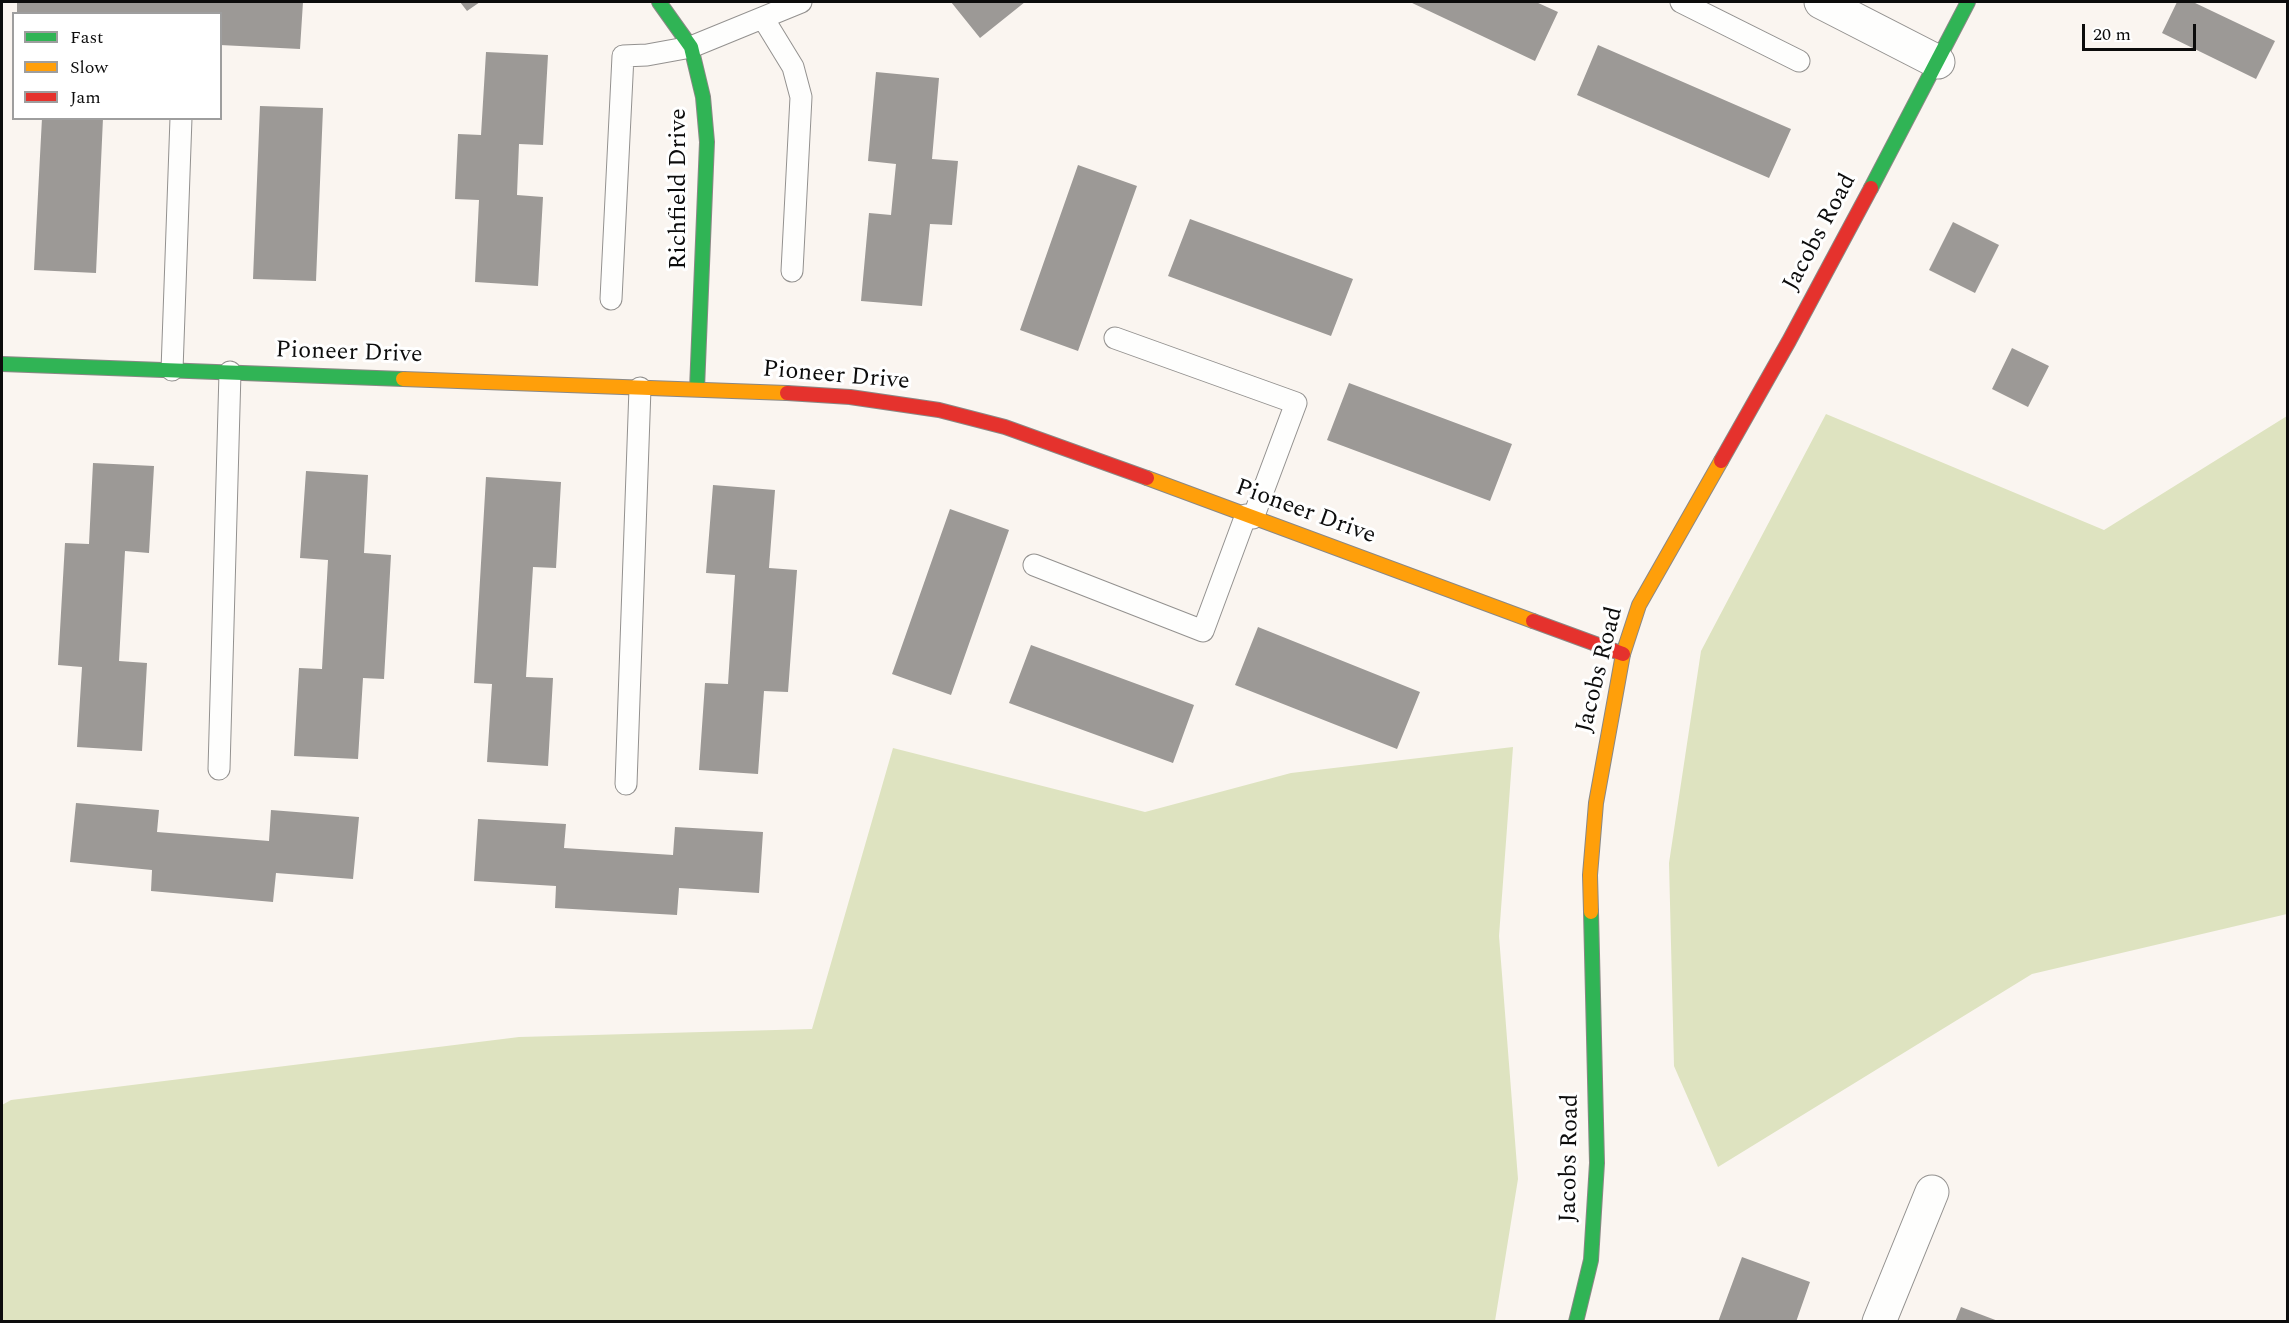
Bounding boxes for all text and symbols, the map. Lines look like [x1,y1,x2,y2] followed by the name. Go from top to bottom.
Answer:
[12,12,222,120] legend
[2085,12,2199,50] scale bar
[2093,21,2131,48] text: 20 m
[70,24,103,51] text: Fast
[70,54,108,81] text: Slow
[70,84,101,111] text: Jam
[666,108,694,270] street label: Richfield Drive
[1778,169,1864,297] street label: Jacobs Road
[275,337,423,371] street label: Pioneer Drive
[761,356,911,398] street label: Pioneer Drive
[1231,474,1379,552] street label: Pioneer Drive
[1571,604,1631,736] street label: Jacobs Road
[1555,1093,1587,1223] street label: Jacobs Road

